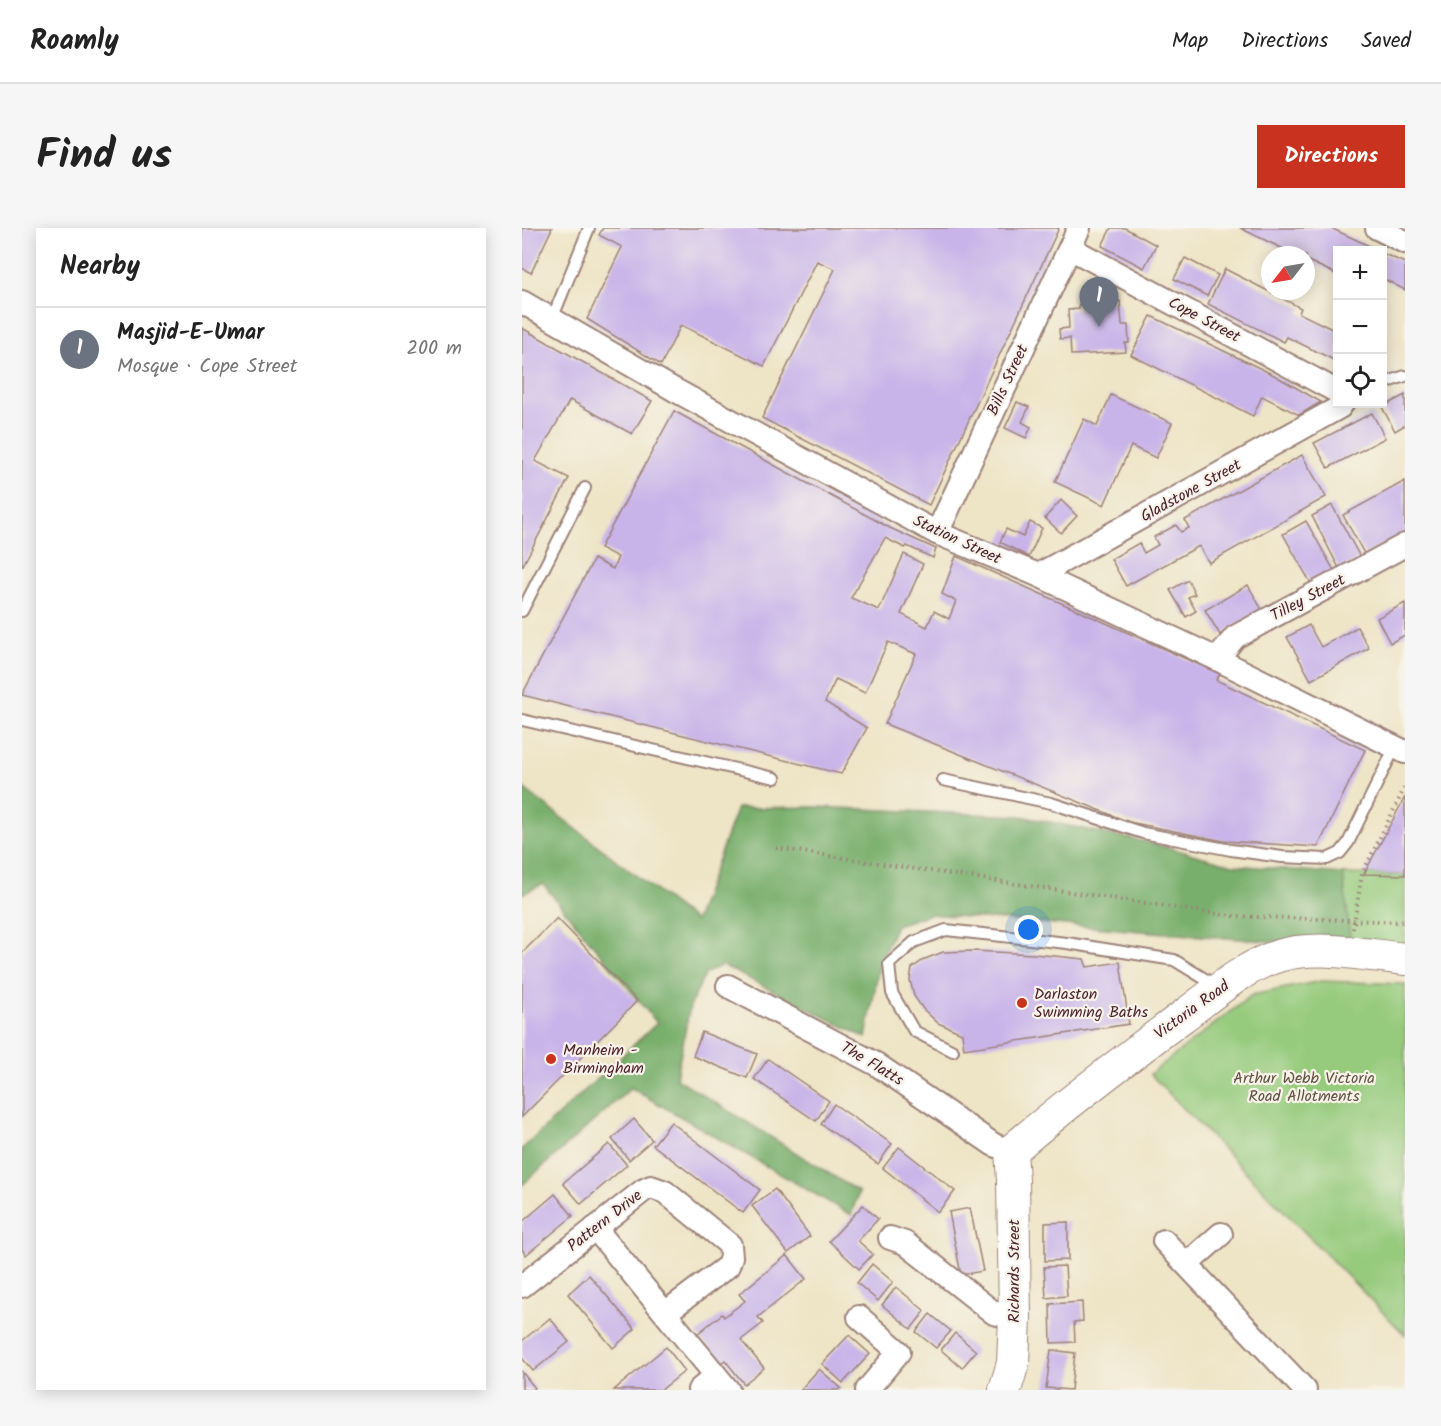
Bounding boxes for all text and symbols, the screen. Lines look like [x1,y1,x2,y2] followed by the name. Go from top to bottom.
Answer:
[30,19,119,64] text: Roamly
[1172,25,1208,58] text: Map
[1241,25,1328,58] text: Directions
[1361,25,1411,58] text: Saved
[36,123,172,190] text: Find us
[1257,125,1405,188] button: Directions
[60,246,140,288] text: Nearby
[1261,246,1315,300] north arrow
[1333,246,1387,408] map controls
[1333,246,1387,300] button: +
[1080,278,1118,327] pin: 1
[1163,290,1245,350] street label: Cope Street
[1333,300,1387,354] button: −
[117,316,264,351] text: Masjid-E-Umar
[76,333,83,365] text: 1
[406,333,462,365] text: 200 m
[981,340,1036,420] street label: Bills Street
[117,351,298,383] text: Mosque · Cope Street
[1333,354,1387,408] button: locate
[1136,452,1247,529] street label: Gladstone Street
[909,509,1006,572] street label: Station Street
[1266,567,1351,628] street label: Tilley Street
[1014,915,1043,944] your location
[1149,973,1236,1046] street label: Victoria Road
[1034,982,1148,1025] place label: Darlaston Swimming Baths
[1015,996,1029,1010] marker: Darlaston Swimming Baths
[836,1035,908,1093] street label: The Flatts
[563,1038,644,1081] place label: Manheim - Birmingham
[544,1052,558,1066] marker: Manheim - Birmingham
[1233,1066,1375,1109] park label: Arthur Webb Victoria Road Allotments
[562,1184,648,1258] street label: Pattern Drive
[1002,1218,1027,1323] street label: Richards Street

